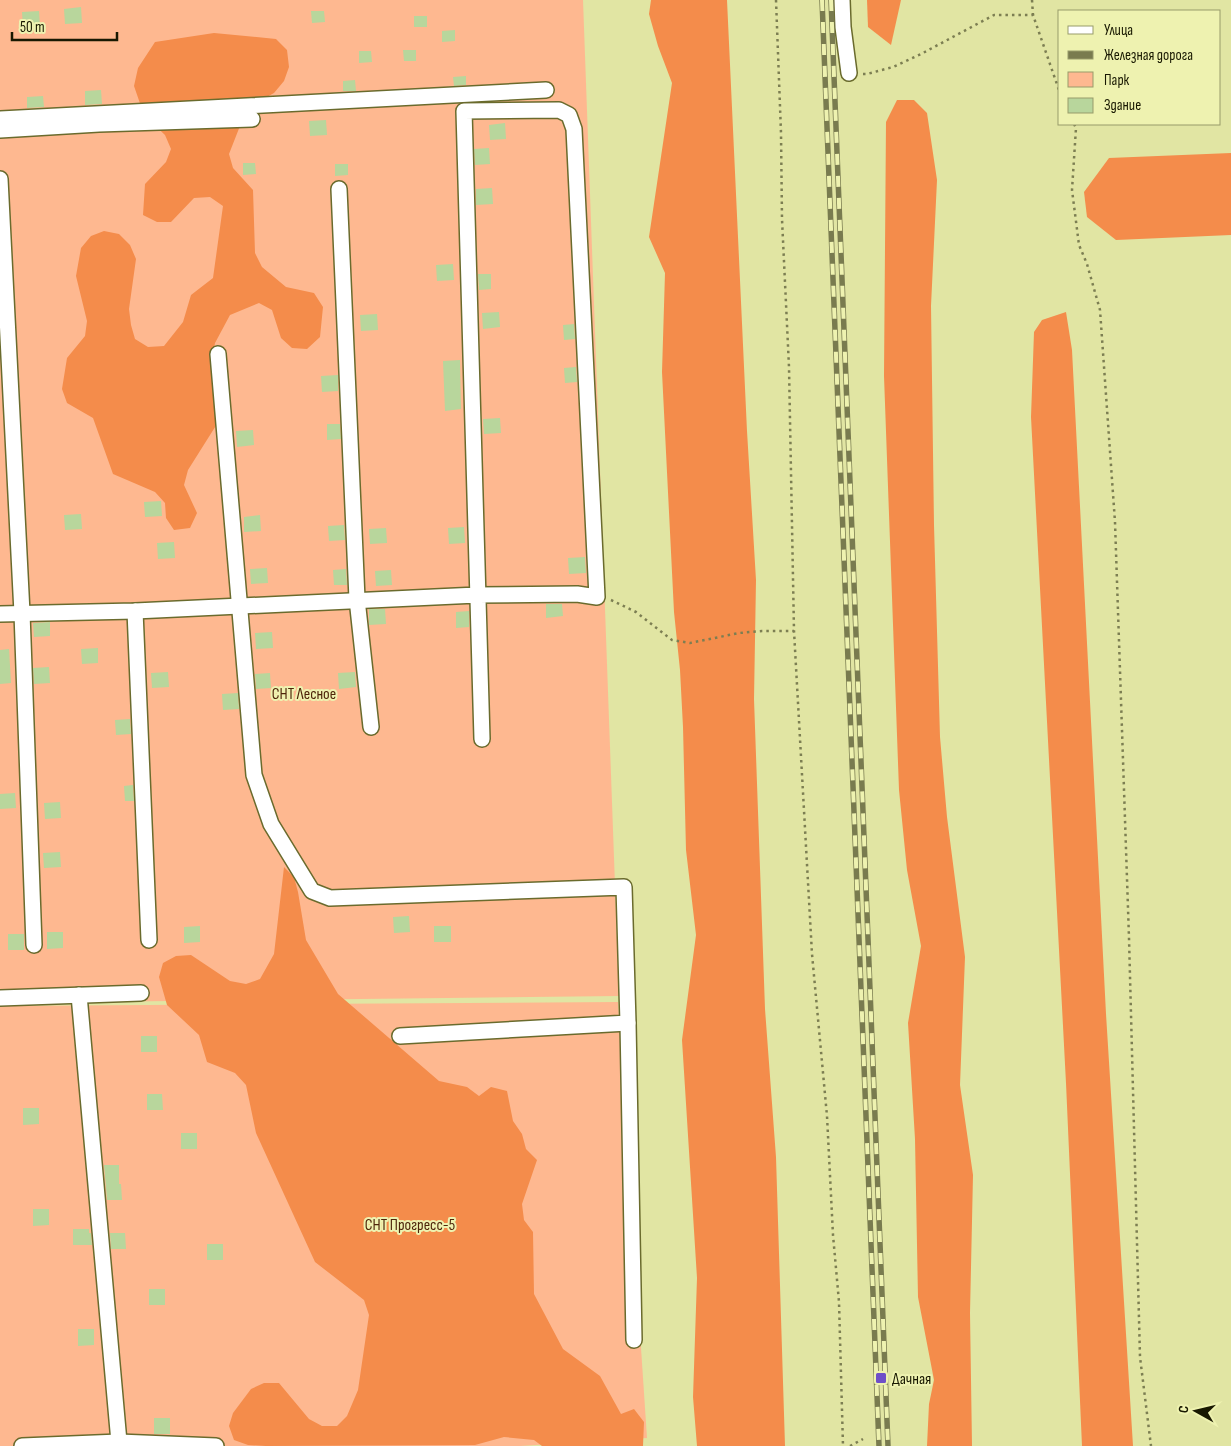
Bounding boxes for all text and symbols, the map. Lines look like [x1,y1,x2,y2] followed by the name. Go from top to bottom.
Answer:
[12,10,118,42] scale bar
[1058,10,1221,125] legend
[20,18,45,37] text: 50 m
[1104,21,1133,40] text: Улица
[1104,46,1193,65] text: Железная дорога
[1104,71,1130,90] text: Парк
[1104,96,1141,115] text: Здание
[272,685,336,704] park label: СНТ Лесное
[365,1216,455,1235] park label: СНТ Прогресс-5
[892,1370,931,1389] place label: Дачная
[874,1371,888,1385] marker: Дачная
[1171,1386,1221,1436] north arrow
[1175,1405,1193,1414] text: С

